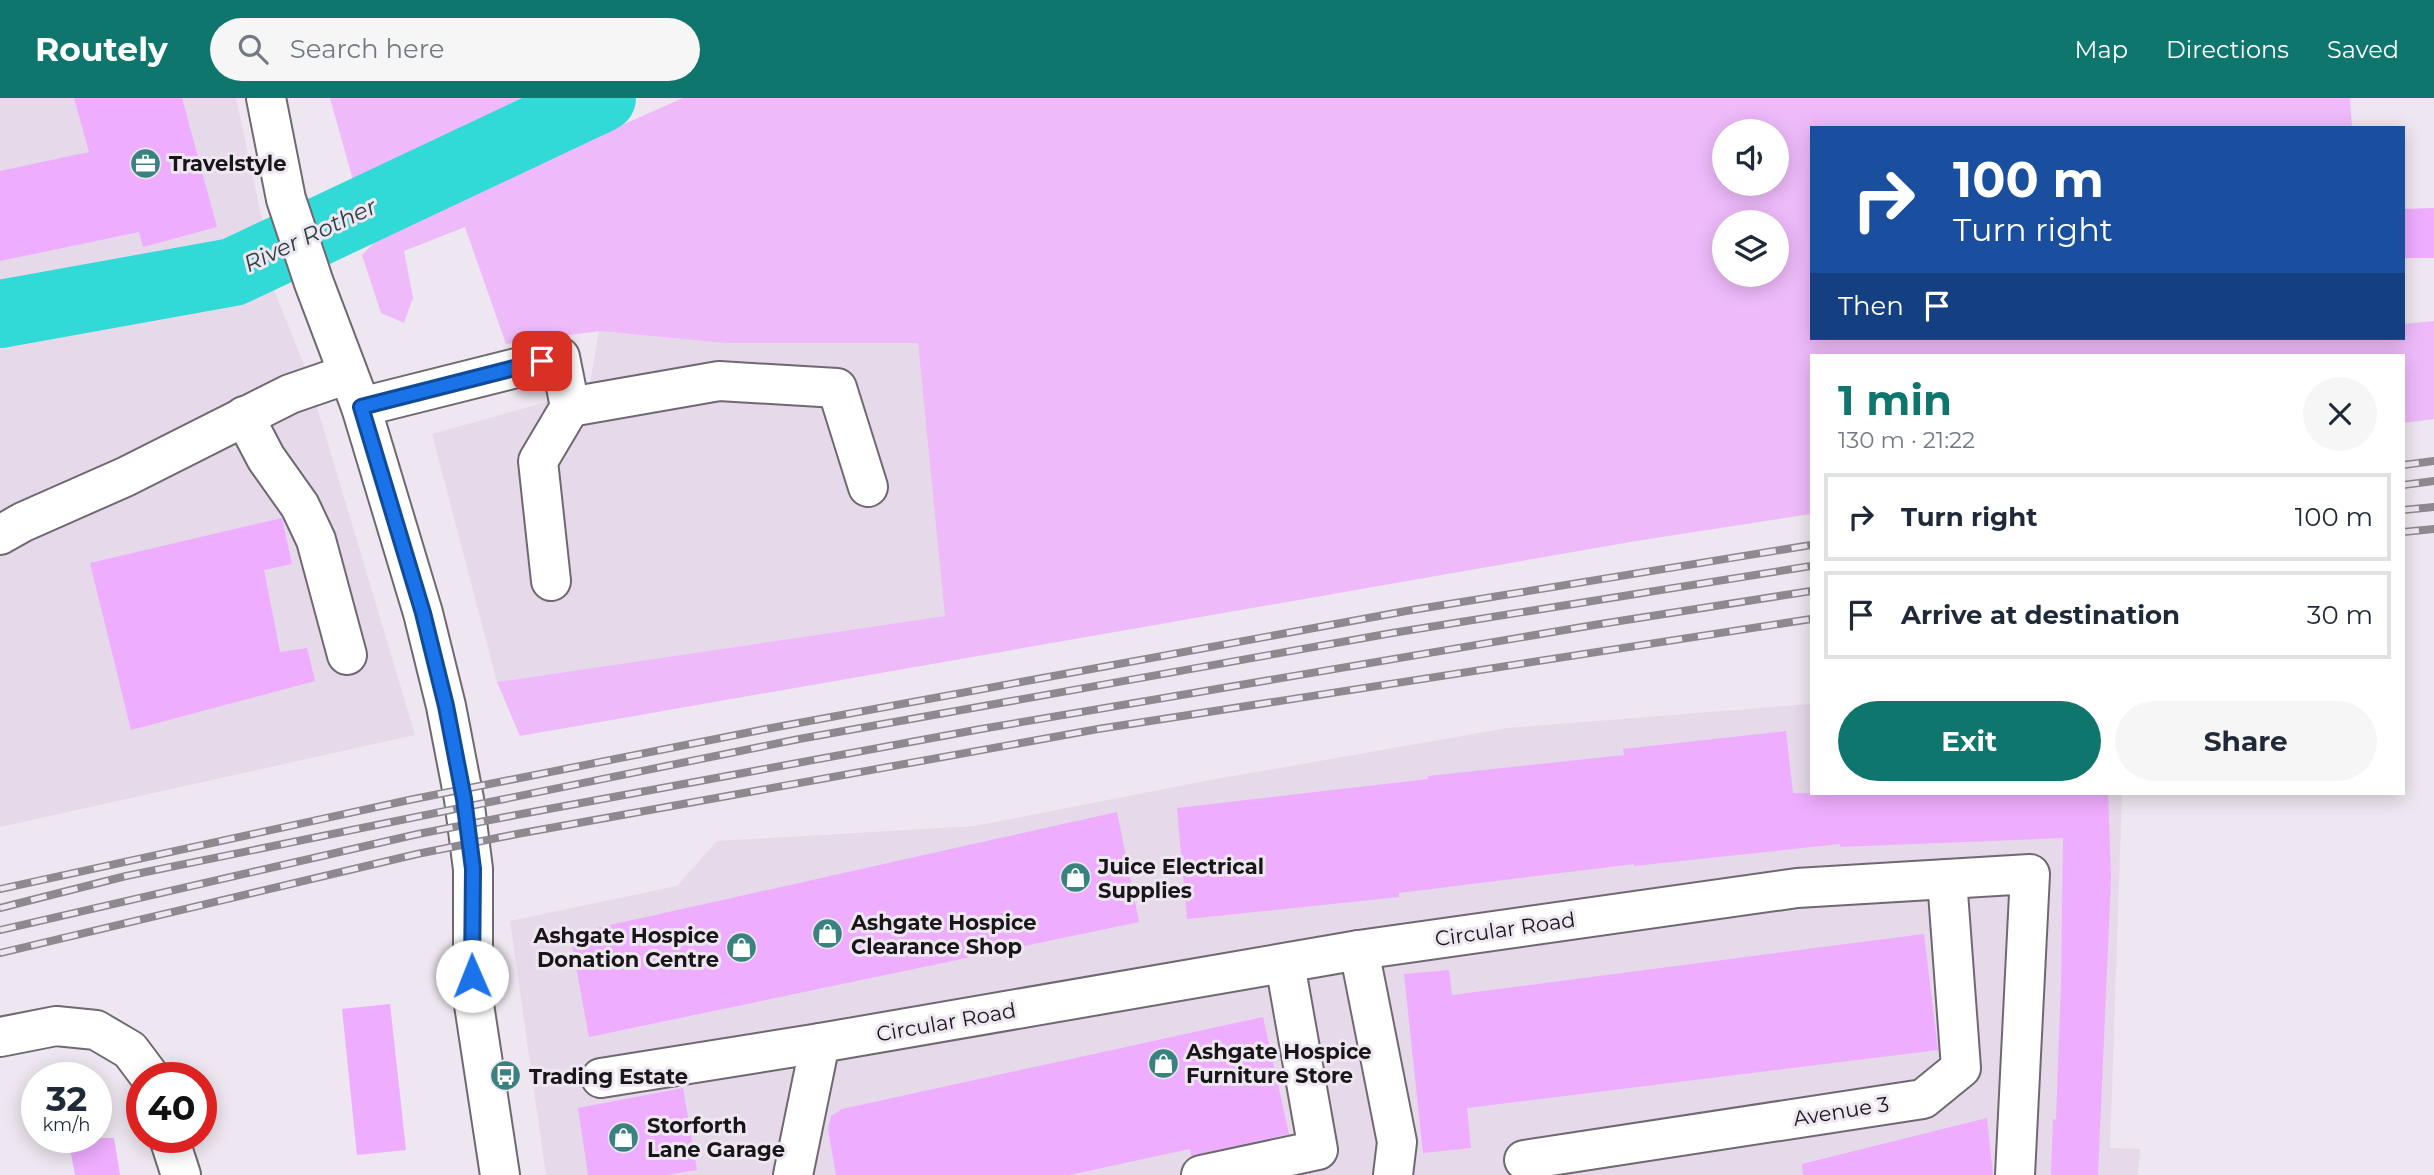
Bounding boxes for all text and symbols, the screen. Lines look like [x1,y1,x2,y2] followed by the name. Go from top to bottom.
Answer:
[210,18,700,81] search box
[35,29,168,69] text: Routely
[234,30,272,68] icon: search
[290,33,445,65] text: Search here
[2075,35,2128,64] text: Map
[2166,35,2289,64] text: Directions
[2327,35,2399,64] text: Saved
[1712,119,1789,287] map controls
[1712,119,1789,196] button: sound
[129,146,163,180] office icon: Travelstyle
[1953,150,2104,209] text: 100 m
[169,151,286,176] place label: Travelstyle
[1838,154,1929,245] icon: right
[239,192,381,278] water label: River Rother
[1712,210,1789,287] button: layers
[1953,210,2113,249] text: Turn right
[1918,287,1956,325] icon: arrive
[1838,290,1904,322] text: Then
[512,331,572,391] pin
[523,342,561,380] icon: arrive
[1838,374,1952,426] text: 1 min
[2303,377,2377,451] button: close
[1838,426,1975,454] text: 130 m · 21:22
[1842,498,1880,536] icon: right
[1901,501,2037,533] text: Turn right
[2295,501,2373,533] text: 100 m
[1842,596,1880,634] icon: arrive
[1901,599,2180,631] text: Arrive at destination
[2307,599,2373,631] text: 30 m
[1838,701,2101,781] button: Exit
[2115,701,2377,781] button: Share
[1097,854,1264,903] place label: Juice Electrical Supplies
[1058,861,1092,895] shop icon: Juice Electrical Supplies
[1433,907,1577,951] street label: Circular Road
[850,910,1037,959] place label: Ashgate Hospice Clearance Shop
[811,917,845,951] shop icon: Ashgate Hospice Clearance Shop
[532,923,719,972] place label: Ashgate Hospice Donation Centre
[725,930,759,964] shop icon: Ashgate Hospice Donation Centre
[435,939,509,1013] position arrow
[874,997,1018,1047] street label: Circular Road
[1185,1039,1372,1088] place label: Ashgate Hospice Furniture Store
[1146,1046,1180,1080] shop icon: Ashgate Hospice Furniture Store
[489,1059,523,1093] bus stop icon: Trading Estate
[126,1062,217,1153] speed limit sign: 40
[529,1064,688,1089] place label: Trading Estate
[46,1077,87,1120] text: 32
[1791,1091,1891,1131] street label: Avenue 3
[647,1113,785,1162] place label: Storforth Lane Garage
[42,1114,91,1136] text: km/h
[607,1120,641,1154] shop icon: Storforth Lane Garage

